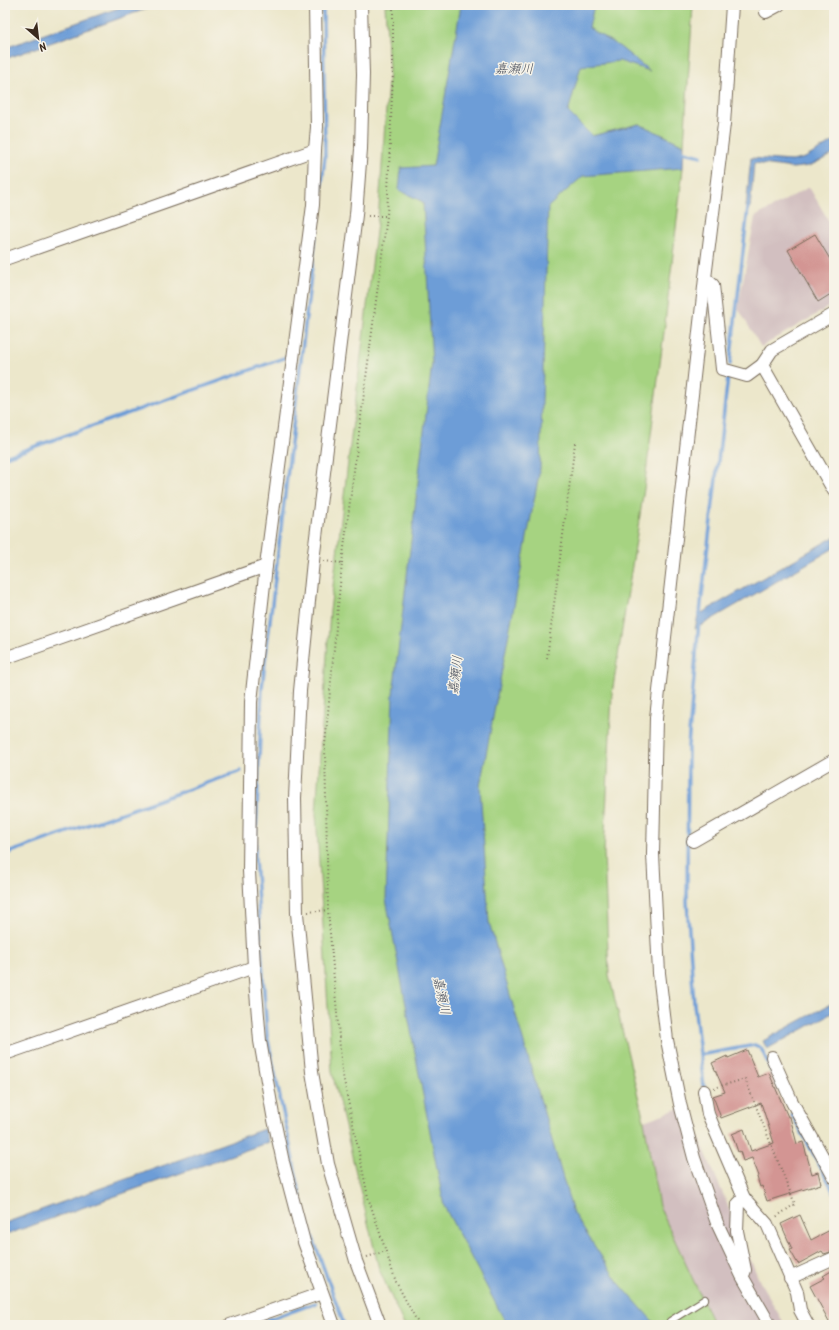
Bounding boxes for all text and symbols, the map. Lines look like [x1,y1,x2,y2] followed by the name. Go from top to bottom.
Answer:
[18,18,58,58] north arrow
[35,36,50,56] text: N
[494,59,534,80] water label: 嘉瀬川
[443,654,469,696] water label: 嘉瀬川
[427,975,455,1017] water label: 嘉瀬川

